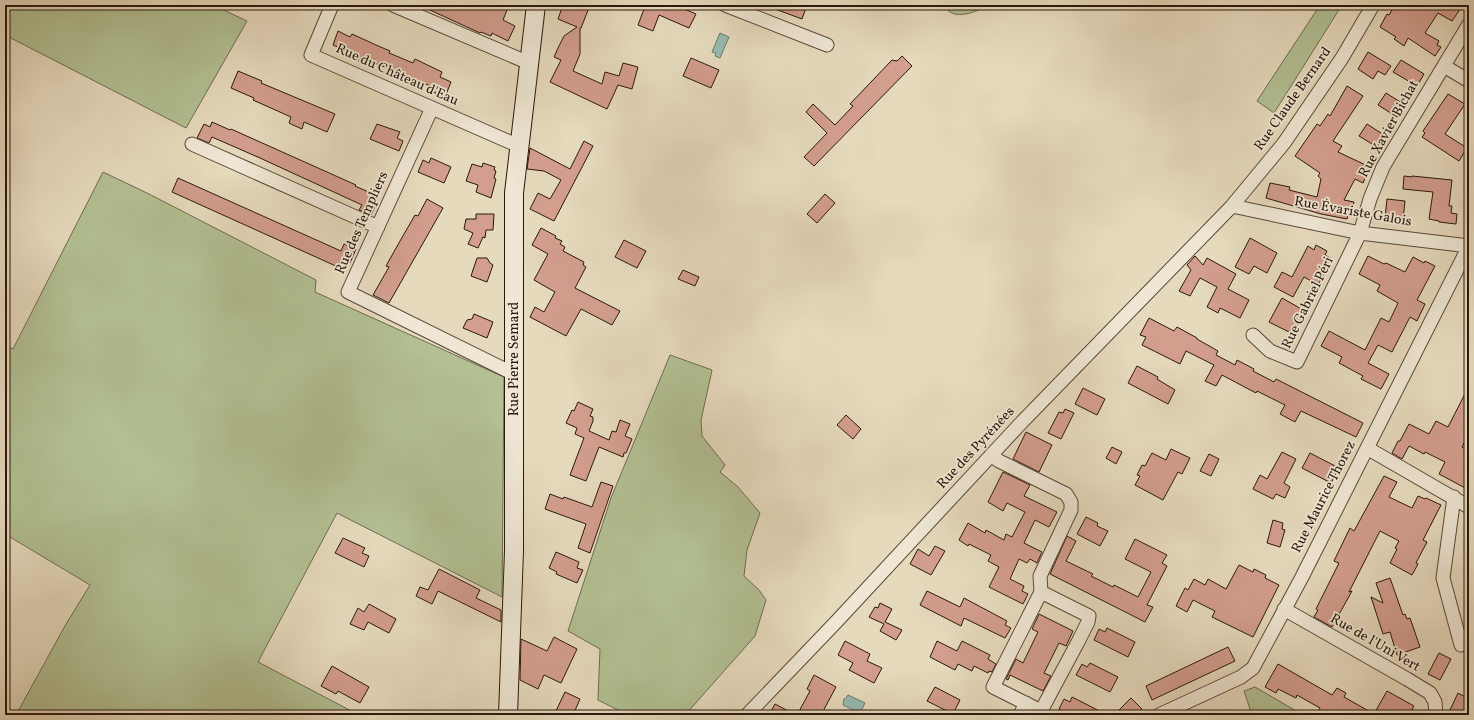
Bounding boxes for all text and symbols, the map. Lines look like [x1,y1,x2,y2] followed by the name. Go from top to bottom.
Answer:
[333,39,462,111] street label: Rue du Château d'Eau
[1250,43,1336,155] street label: Rue Claude Bernard
[1354,77,1424,181] street label: Rue Xavier Bichat
[331,169,393,277] street label: Rue des Templiers
[1293,192,1413,232] street label: Rue Évariste Galois
[1278,254,1338,352] street label: Rue Gabriel Péri
[505,302,524,416] street label: Rue Pierre Semard
[933,403,1019,493] street label: Rue des Pyrénées
[1288,438,1360,556] street label: Rue Maurice Thorez
[1326,609,1424,677] street label: Rue de l'Uni Vert

